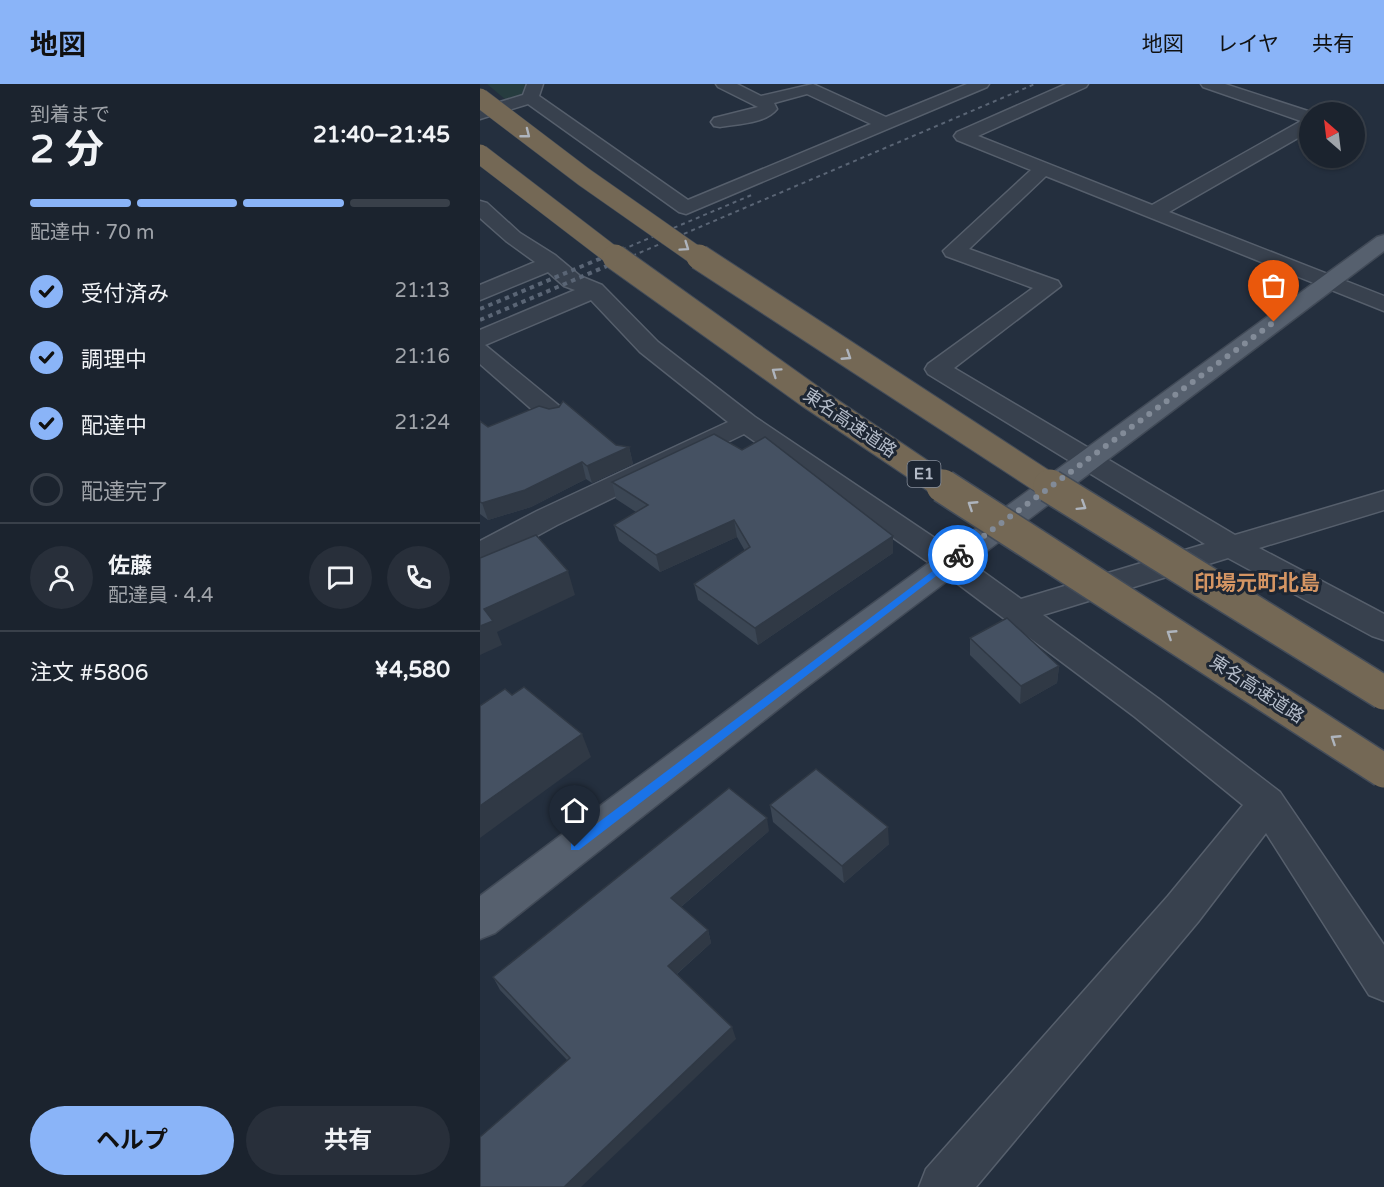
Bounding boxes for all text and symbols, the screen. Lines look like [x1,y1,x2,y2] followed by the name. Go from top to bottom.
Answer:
[30,28,86,62] text: 地図
[1142,32,1184,57] text: 地図
[1217,32,1279,57] text: レイヤ
[1312,32,1354,57] text: 共有
[1299,102,1365,168] north arrow
[1299,102,1365,168] map controls
[30,103,110,127] text: 到着まで
[313,122,450,148] text: 21:40–21:45
[30,126,104,173] text: 2 分
[519,127,530,138] one-way arrow
[30,221,154,245] text: 配達中 · 70 m
[678,240,689,251] one-way arrow
[1248,260,1299,322] pin
[1257,269,1290,302] icon: bag
[30,275,63,308] icon: check
[395,279,450,303] text: 21:13
[81,281,169,307] text: 受付済み
[30,341,63,374] icon: check
[395,345,450,369] text: 21:16
[81,347,147,373] text: 調理中
[841,348,851,360] one-way arrow
[771,368,782,379] one-way arrow
[799,384,901,462] street label: 東名高速道路
[30,407,63,440] icon: check
[395,411,450,435] text: 21:24
[81,413,147,439] text: 配達中
[908,461,940,487] road number: E1
[81,479,169,505] text: 配達完了
[1075,499,1086,510] one-way arrow
[968,501,979,512] one-way arrow
[928,525,988,585] courier
[942,539,975,572] icon: bike
[30,546,93,609] button: person
[309,546,372,609] button: chat
[387,546,450,609] button: phone
[108,553,152,579] text: 佐藤
[1194,571,1320,596] district label: 印場元町北島
[108,584,214,608] text: 配達員 · 4.4
[1166,630,1177,641] one-way arrow
[1206,650,1308,728] street label: 東名高速道路
[375,657,450,683] text: ¥4,580
[30,660,148,686] text: 注文 #5806
[1331,735,1341,747] one-way arrow
[549,785,600,847] pin
[558,794,591,827] icon: home
[30,1106,234,1175] button: ヘルプ
[246,1106,450,1175] button: 共有

